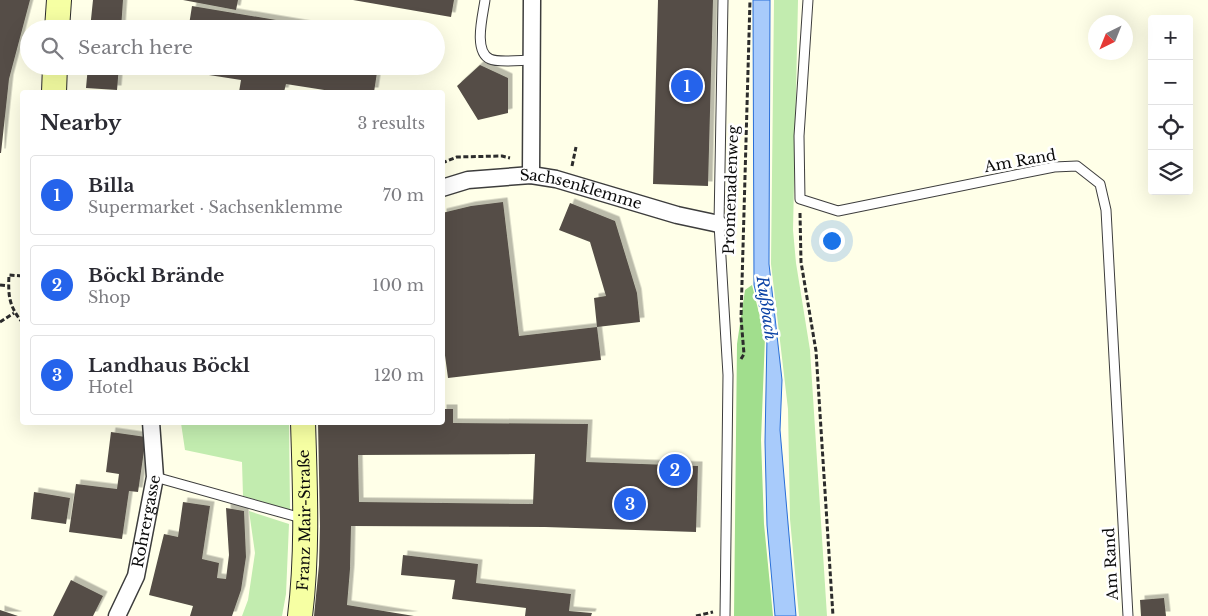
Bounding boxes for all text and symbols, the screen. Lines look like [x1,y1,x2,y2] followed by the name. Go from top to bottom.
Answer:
[1088,15,1133,60] north arrow
[1148,15,1193,195] map controls
[1148,15,1193,60] button: +
[20,20,445,75] search box
[38,34,66,62] icon: search
[78,36,193,59] text: Search here
[1148,60,1193,105] button: −
[671,67,703,105] pin: 1
[1148,105,1193,150] button: locate
[40,110,121,136] text: Nearby
[357,113,425,133] text: 3 results
[719,124,742,255] street label: Promenadenweg
[982,145,1057,176] street label: Am Rand
[1148,150,1193,195] button: layers
[519,165,644,213] street label: Sachsenklemme
[88,174,134,197] text: Billa
[54,185,60,205] text: 1
[383,185,424,205] text: 70 m
[88,197,343,217] text: Supermarket · Sachsenklemme
[819,228,845,254] your location
[88,264,224,287] text: Böckl Brände
[752,274,781,341] water label: Rußbach
[52,275,62,295] text: 2
[372,275,424,295] text: 100 m
[88,287,131,307] text: Shop
[88,354,250,377] text: Landhaus Böckl
[52,365,62,385] text: 3
[374,365,424,385] text: 120 m
[88,377,133,397] text: Hotel
[293,449,314,592] street label: Franz Mair-Straße
[659,451,691,489] pin: 2
[128,473,164,569] street label: Rohrergasse
[614,485,646,523] pin: 3
[1099,527,1122,602] street label: Am Rand

